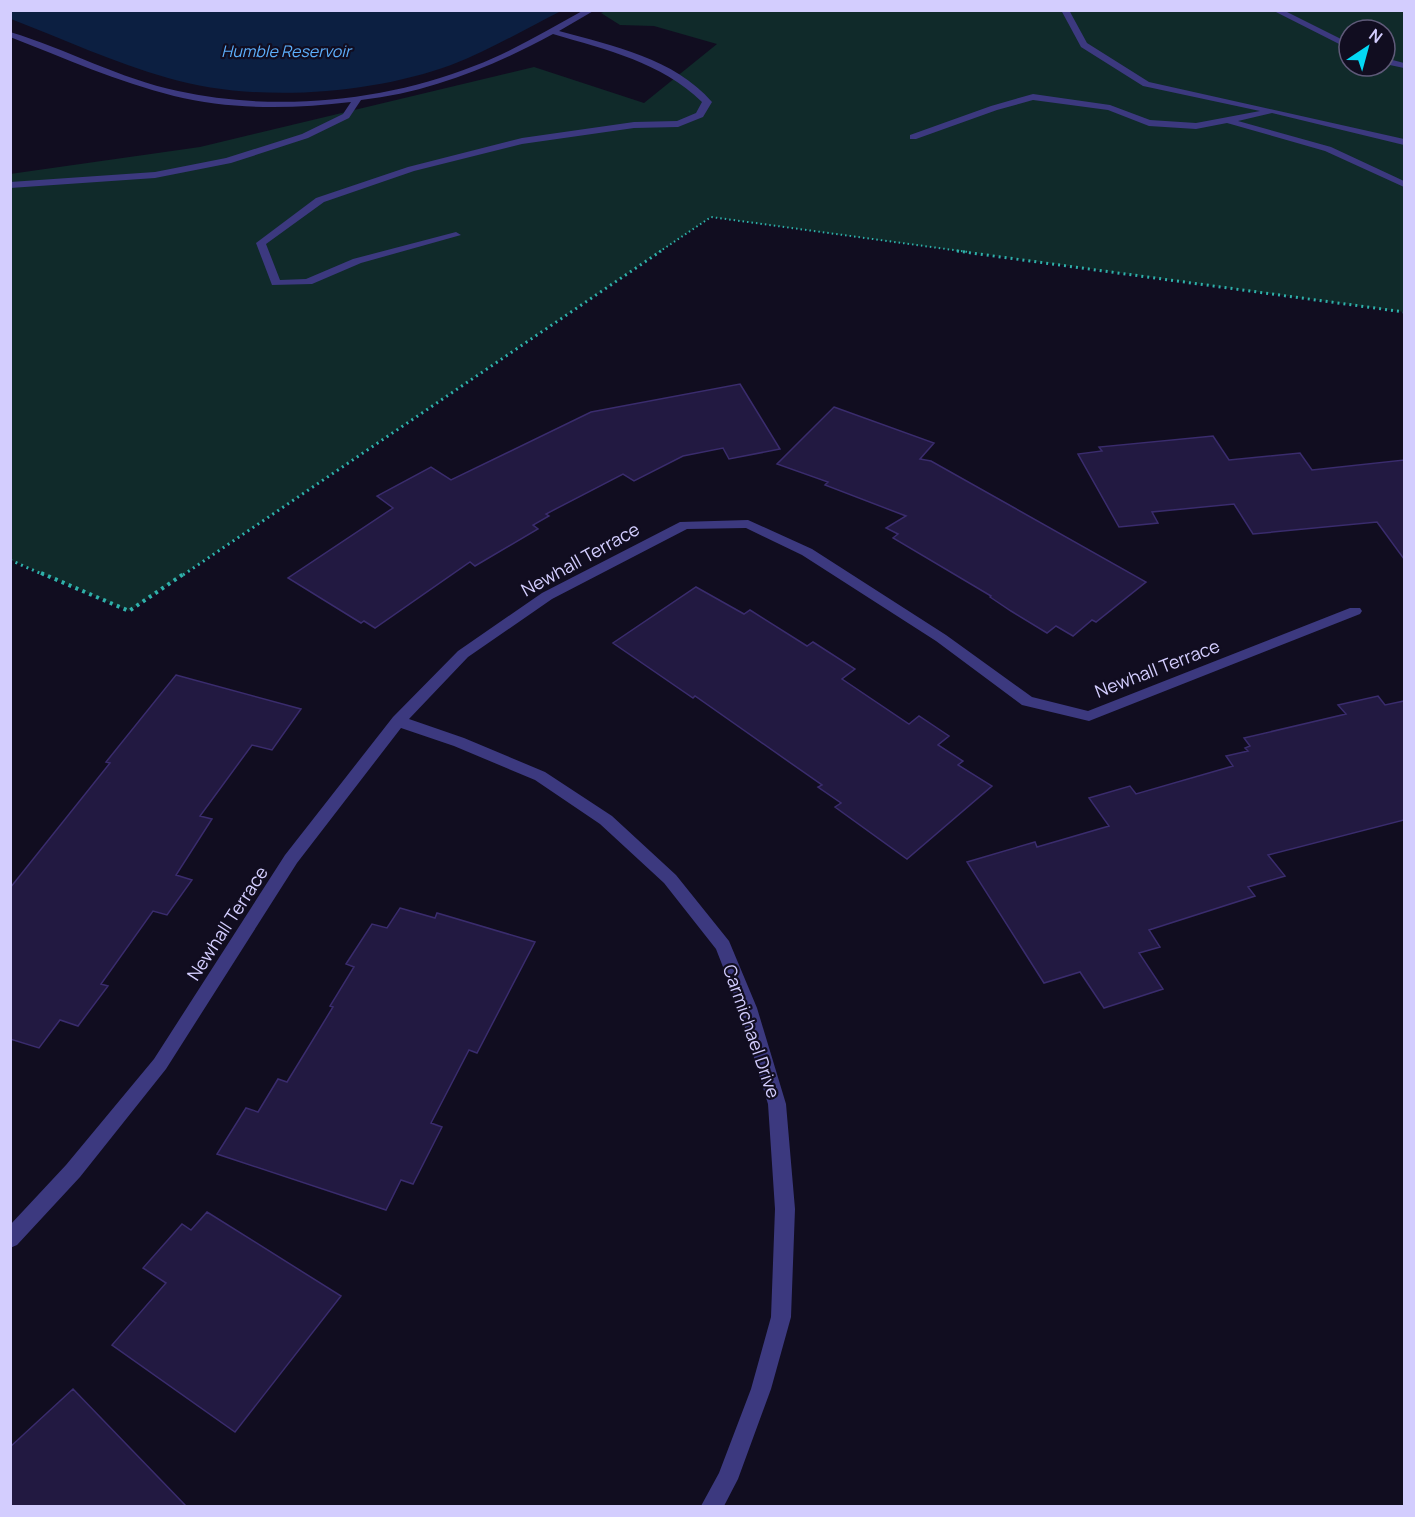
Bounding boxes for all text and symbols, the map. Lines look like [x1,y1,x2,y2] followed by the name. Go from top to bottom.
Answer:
[1337,18,1397,78] north arrow
[1365,24,1387,48] text: N
[221,40,353,62] water label: Humble Reservoir
[517,517,643,601] street label: Newhall Terrace
[1091,633,1223,703] street label: Newhall Terrace
[181,861,273,985] street label: Newhall Terrace
[718,961,786,1101] street label: Carmichael Drive

